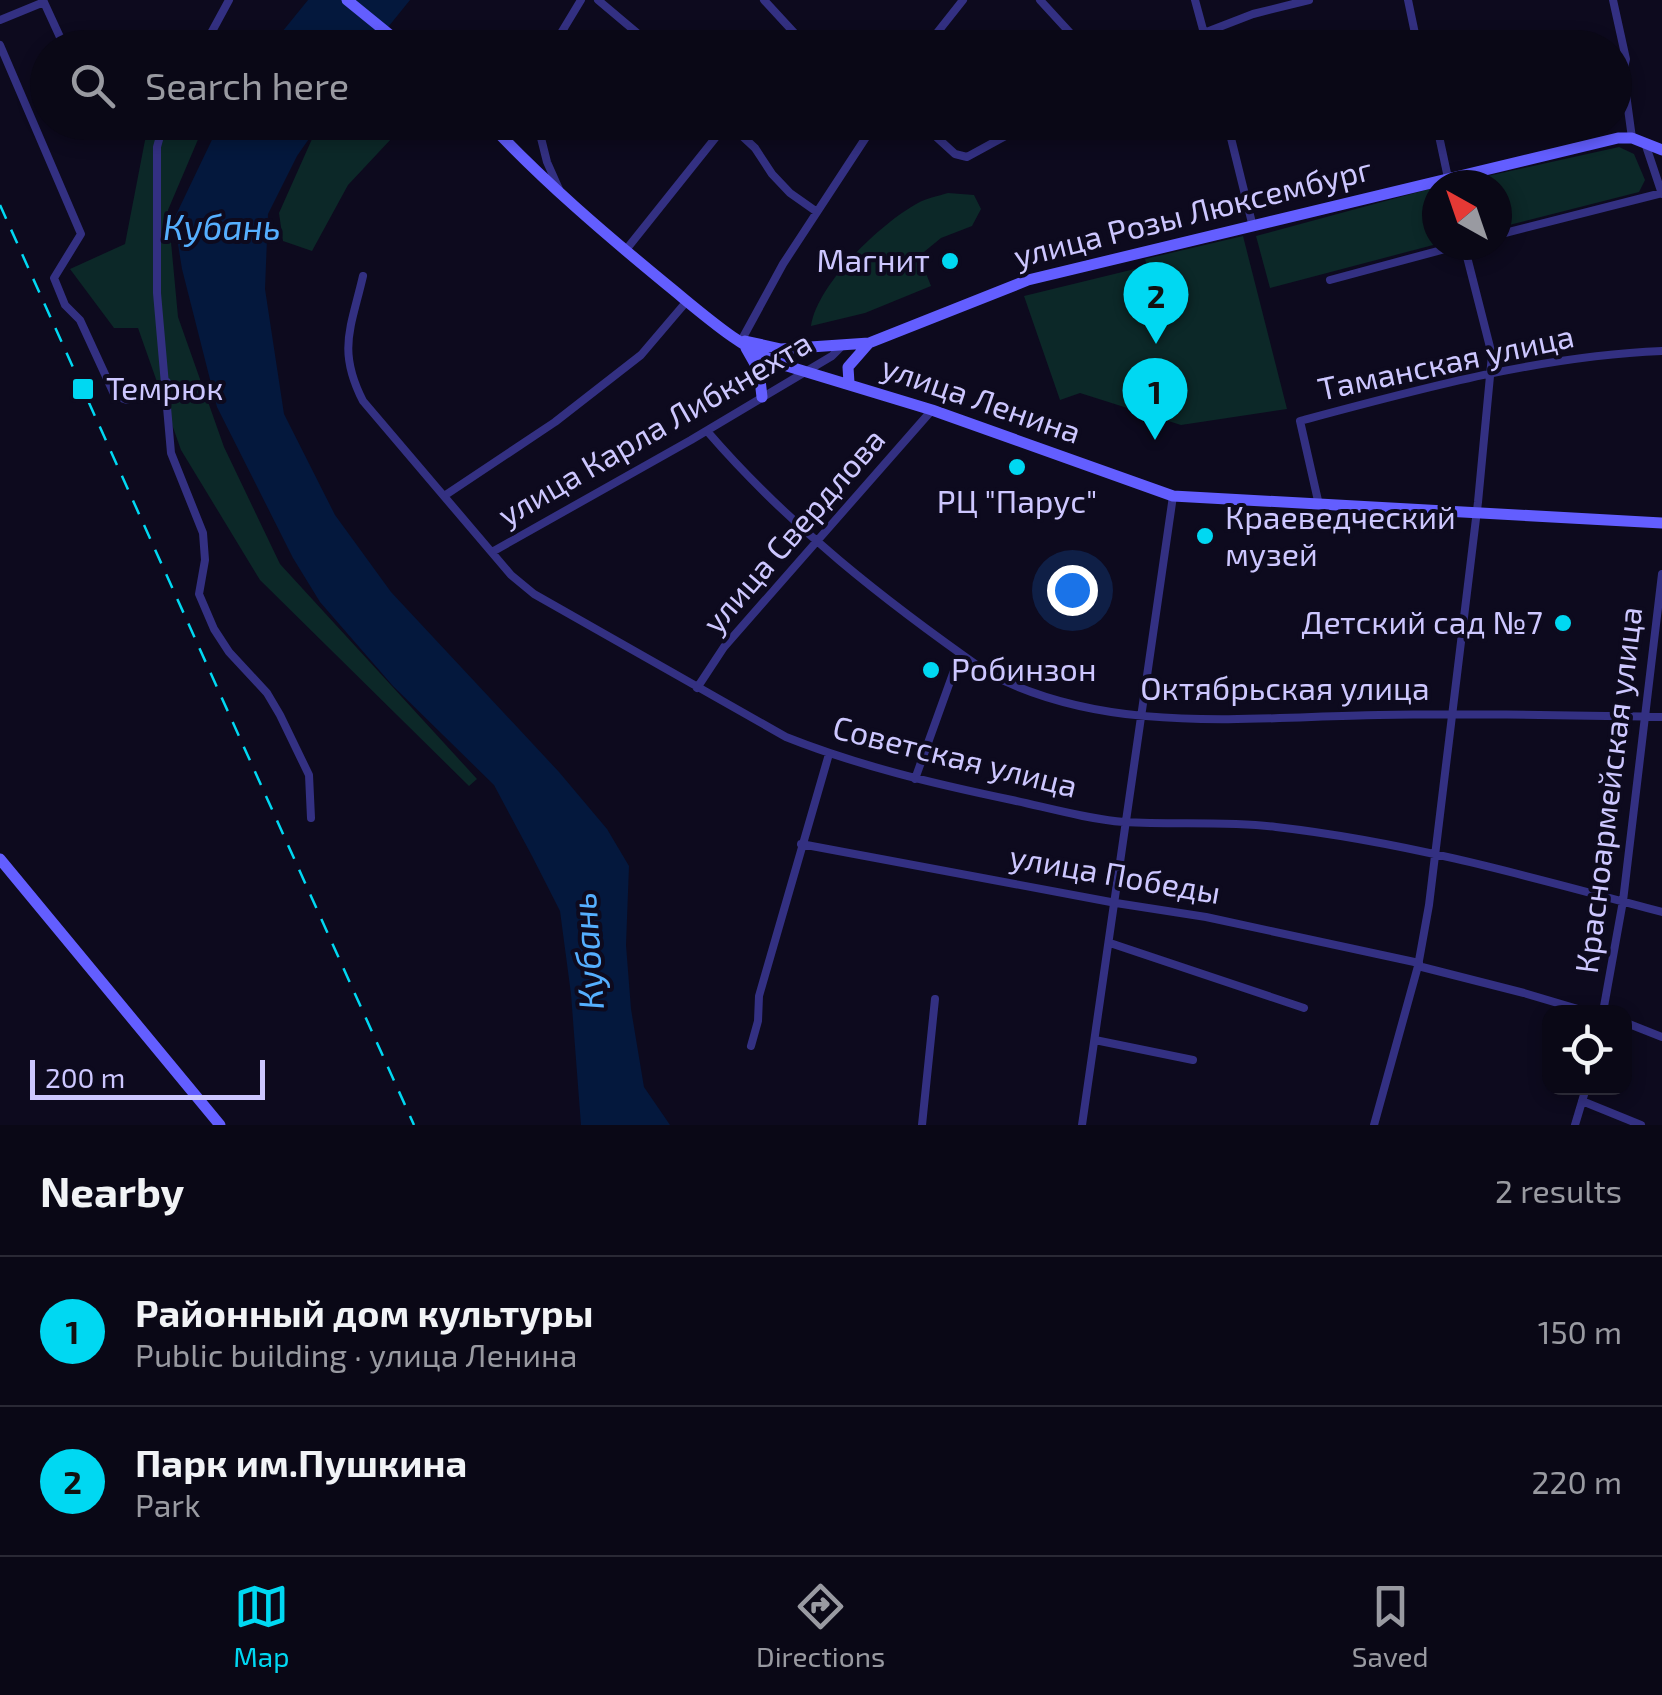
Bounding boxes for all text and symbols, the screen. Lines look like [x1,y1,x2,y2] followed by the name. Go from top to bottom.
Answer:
[30,30,1632,140] search box
[65,58,120,113] icon: search
[145,62,349,108] text: Search here
[1009,148,1376,275] street label: улица Розы Люксембург
[1422,170,1512,260] north arrow
[163,205,281,247] water label: Кубань
[816,240,930,278] place label: Магнит
[939,250,961,272] marker: Магнит
[1124,262,1188,344] pin: 2
[1314,315,1577,408] street label: Таманская улица
[490,322,818,534] street label: улица Карла Либкнехта
[877,346,1086,451] street label: улица Ленина
[1122,358,1188,440] pin: 1
[106,368,224,406] place label: Темрюк
[70,376,96,402] marker: Темрюк
[693,420,892,640] street label: улица Свердлова
[1006,456,1028,478] marker: РЦ "Парус"
[937,481,1097,520] place label: РЦ "Парус"
[1225,497,1456,573] place label: Краеведческий музей
[1194,525,1216,547] marker: Краеведческий музей
[1047,565,1098,616] your location
[1301,602,1543,640] place label: Детский сад №7
[1566,604,1649,975] street label: Красноармейская улица
[1552,612,1574,634] marker: Детский сад №7
[951,649,1097,687] place label: Робинзон
[920,659,942,681] marker: Робинзон
[1140,668,1430,707] street label: Октябрьская улица
[829,706,1082,805] street label: Советская улица
[1007,836,1224,911] street label: улица Победы
[561,891,611,1011] water label: Кубань
[1542,1005,1632,1095] map controls
[1542,1005,1632,1095] button: locate
[30,1055,265,1100] scale bar
[45,1060,125,1094] text: 200 m
[40,1165,184,1215] text: Nearby
[1495,1171,1622,1209] text: 2 results
[135,1289,594,1335] text: Районный дом культуры
[66,1312,79,1350] text: 1
[1538,1312,1622,1350] text: 150 m
[135,1335,577,1373] text: Public building · улица Ленина
[135,1439,467,1485] text: Парк им.Пушкина
[63,1462,82,1500] text: 2
[1532,1462,1622,1500] text: 220 m
[135,1485,200,1523] text: Park
[233,1579,289,1673] tab: Map
[756,1579,885,1673] tab: Directions
[1352,1579,1429,1673] tab: Saved

